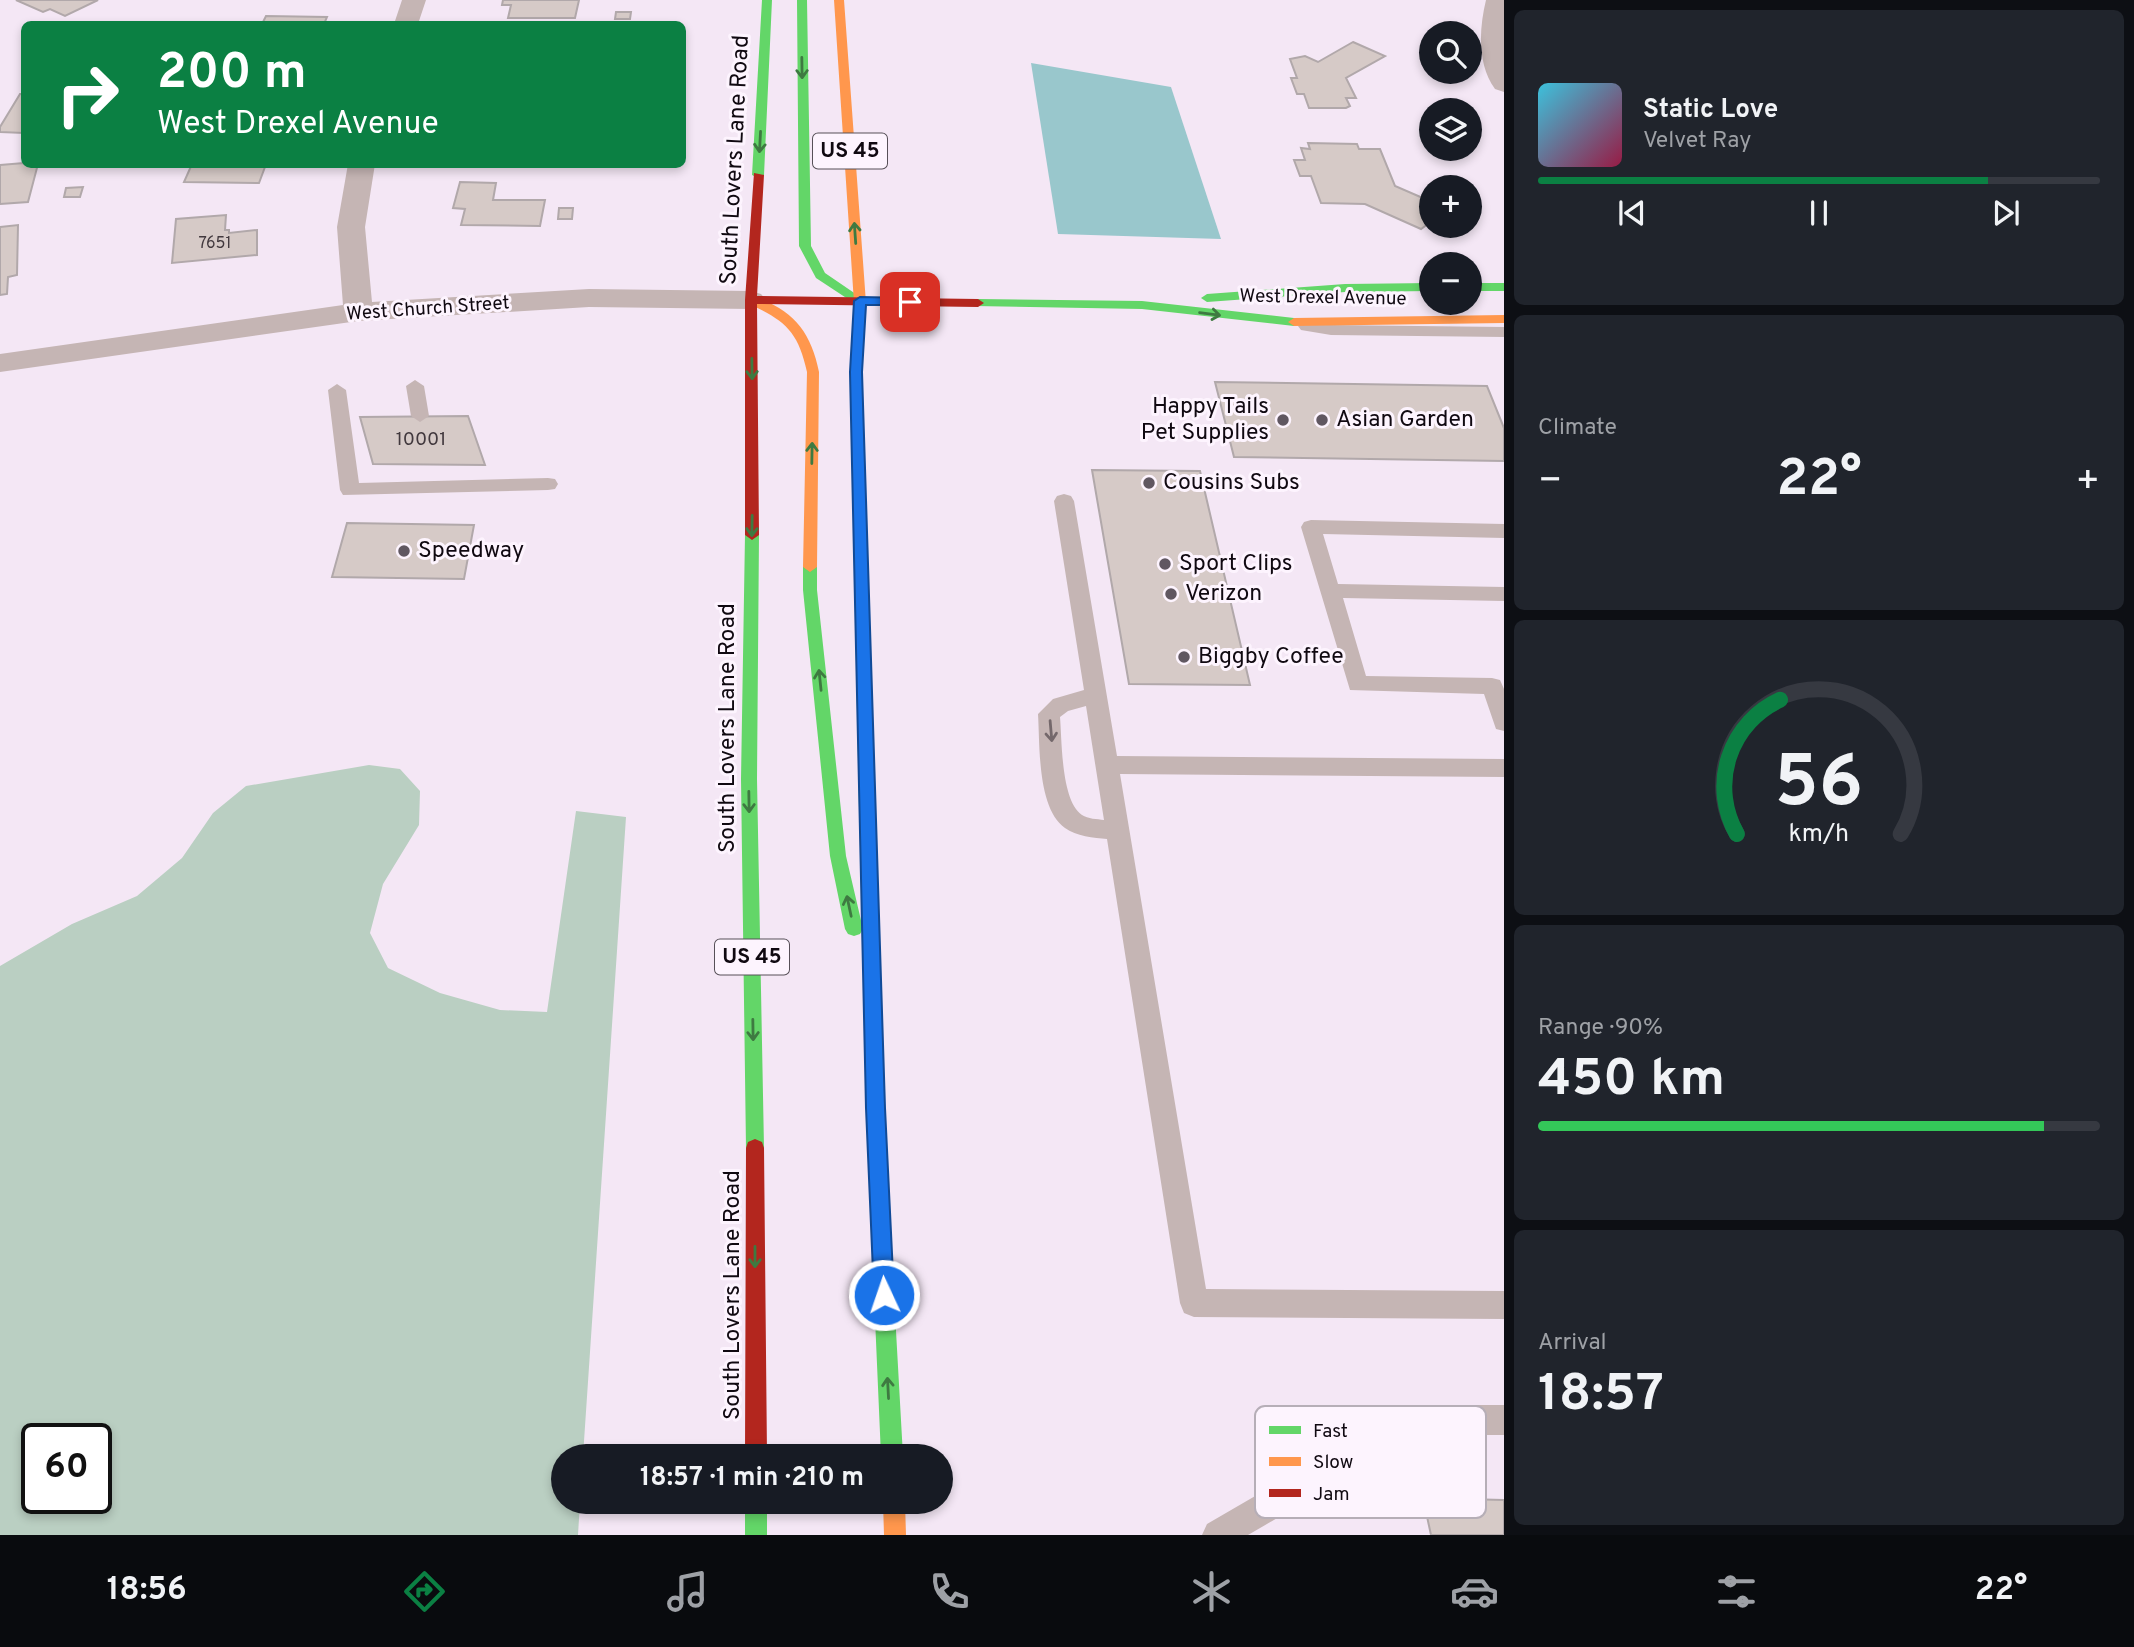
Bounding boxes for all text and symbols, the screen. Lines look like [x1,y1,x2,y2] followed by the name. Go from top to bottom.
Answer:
[1419,21,1482,315] map controls
[1419,21,1482,84] button: search
[715,34,757,286] street label: South Lovers Lane Road
[157,44,307,106] text: 200 m
[42,49,133,140] icon: right
[795,56,809,79] one-way arrow
[1643,94,1778,127] text: Static Love
[1419,98,1482,161] button: layers
[157,105,439,145] text: West Drexel Avenue
[1643,127,1751,156] text: Velvet Ray
[753,130,766,152] one-way arrow
[813,134,887,168] road number: US 45
[1419,175,1482,238] button: +
[1613,194,1651,232] icon: previous
[1800,194,1838,232] icon: pause
[1987,194,2025,232] icon: next
[849,222,862,245] one-way arrow
[198,234,232,254] house number: 7651
[1419,252,1482,315] button: −
[880,272,940,332] pin
[891,283,929,321] icon: arrive
[1239,285,1407,311] street label: West Drexel Avenue
[346,291,510,327] street label: West Church Street
[1198,308,1221,321] one-way arrow
[745,357,759,380] one-way arrow
[1141,393,1269,448] place label: Happy Tails Pet Supplies
[1336,406,1474,435] place label: Asian Garden
[1275,412,1291,428] marker: Happy Tails Pet Supplies
[1314,412,1330,428] marker: Asian Garden
[1538,414,1617,443] text: Climate
[396,428,446,452] house number: 10001
[805,442,818,465] one-way arrow
[1776,448,1862,514] text: 22°
[1538,458,1563,507] text: −
[2075,458,2100,507] text: +
[1163,469,1300,498] place label: Cousins Subs
[1141,475,1157,491] marker: Cousins Subs
[745,514,759,537] one-way arrow
[418,537,524,566] place label: Speedway
[396,543,412,559] marker: Speedway
[1179,550,1293,579] place label: Sport Clips
[1157,556,1173,572] marker: Sport Clips
[1185,580,1262,609] place label: Verizon
[1163,586,1179,602] marker: Verizon
[714,603,743,853] street label: South Lovers Lane Road
[1198,643,1344,672] place label: Biggby Coffee
[1176,649,1192,665] marker: Biggby Coffee
[813,669,826,692] one-way arrow
[1045,719,1058,742] one-way arrow
[1774,740,1864,832] text: 56
[743,790,756,813] one-way arrow
[1789,818,1849,850] text: km/h
[841,895,855,918] one-way arrow
[715,940,789,974] road number: US 45
[1538,1014,1663,1043] text: Range · 90%
[747,1018,760,1041] one-way arrow
[1538,1048,1725,1114] text: 450 km
[719,1170,748,1420] street label: South Lovers Lane Road
[748,1245,762,1268] one-way arrow
[847,1258,921,1332] position arrow
[1538,1329,1607,1358] text: Arrival
[1538,1363,1664,1429] text: 18:57
[882,1377,895,1400] one-way arrow
[1255,1406,1486,1518] legend
[1313,1420,1348,1444] text: Fast
[21,1423,112,1514] speed limit sign: 60
[1313,1451,1353,1475] text: Slow
[640,1462,864,1495] text: 18:57 · 1 min · 210 m
[1313,1483,1350,1507] text: Jam
[400,1567,449,1616] icon: directions
[663,1567,712,1616] icon: music
[925,1567,974,1616] icon: phone
[1187,1567,1236,1616] icon: climate
[1450,1567,1499,1616] icon: car
[1712,1567,1761,1616] icon: filters
[107,1571,187,1611] text: 18:56
[1975,1571,2027,1611] text: 22°

